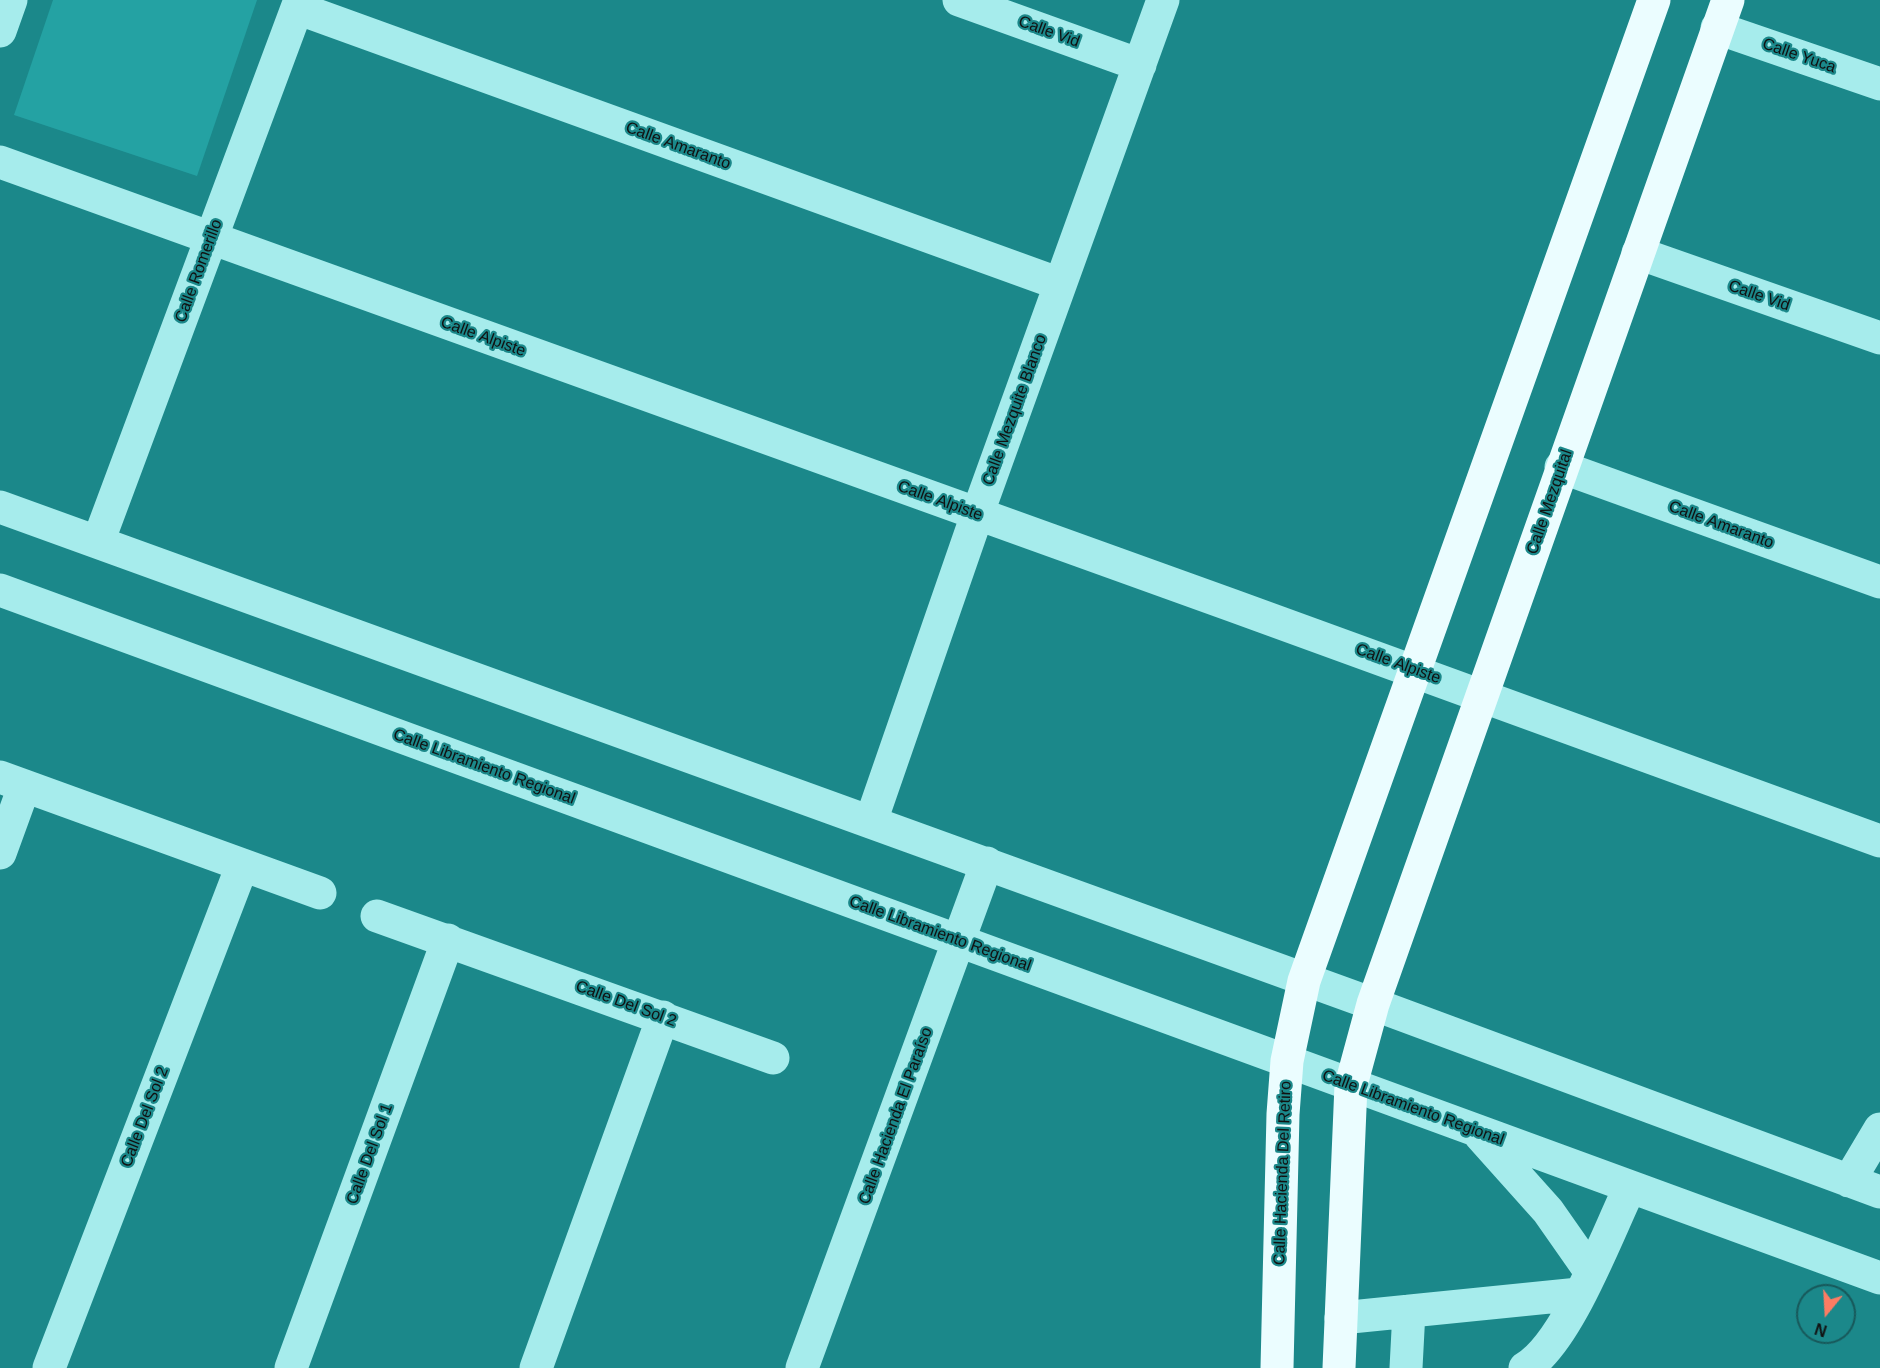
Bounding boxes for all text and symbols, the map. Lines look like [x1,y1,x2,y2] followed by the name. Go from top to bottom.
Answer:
[1016,12,1082,52] street label: Calle Vid
[1760,34,1838,78] street label: Calle Yuca
[623,118,733,174] street label: Calle Amaranto
[171,217,227,325] street label: Calle Romerillo
[1726,277,1792,315] street label: Calle Vid
[438,313,528,361] street label: Calle Alpiste
[979,332,1051,488] street label: Calle Mezquite Blanco
[1523,447,1577,557] street label: Calle Mezquital
[895,477,985,525] street label: Calle Alpiste
[1666,497,1776,553] street label: Calle Amaranto
[1353,640,1443,688] street label: Calle Alpiste
[390,725,578,809] street label: Calle Libramiento Regional
[846,892,1034,976] street label: Calle Libramiento Regional
[573,977,679,1031] street label: Calle Del Sol 2
[855,1025,937,1207] street label: Calle Hacienda El Paraíso
[117,1064,173,1170] street label: Calle Del Sol 2
[1319,1066,1507,1150] street label: Calle Libramiento Regional
[1270,1081,1296,1265] street label: Calle Hacienda Del Retiro
[343,1101,397,1207] street label: Calle Del Sol 1
[1796,1284,1856,1344] north arrow
[1813,1320,1829,1340] text: N

